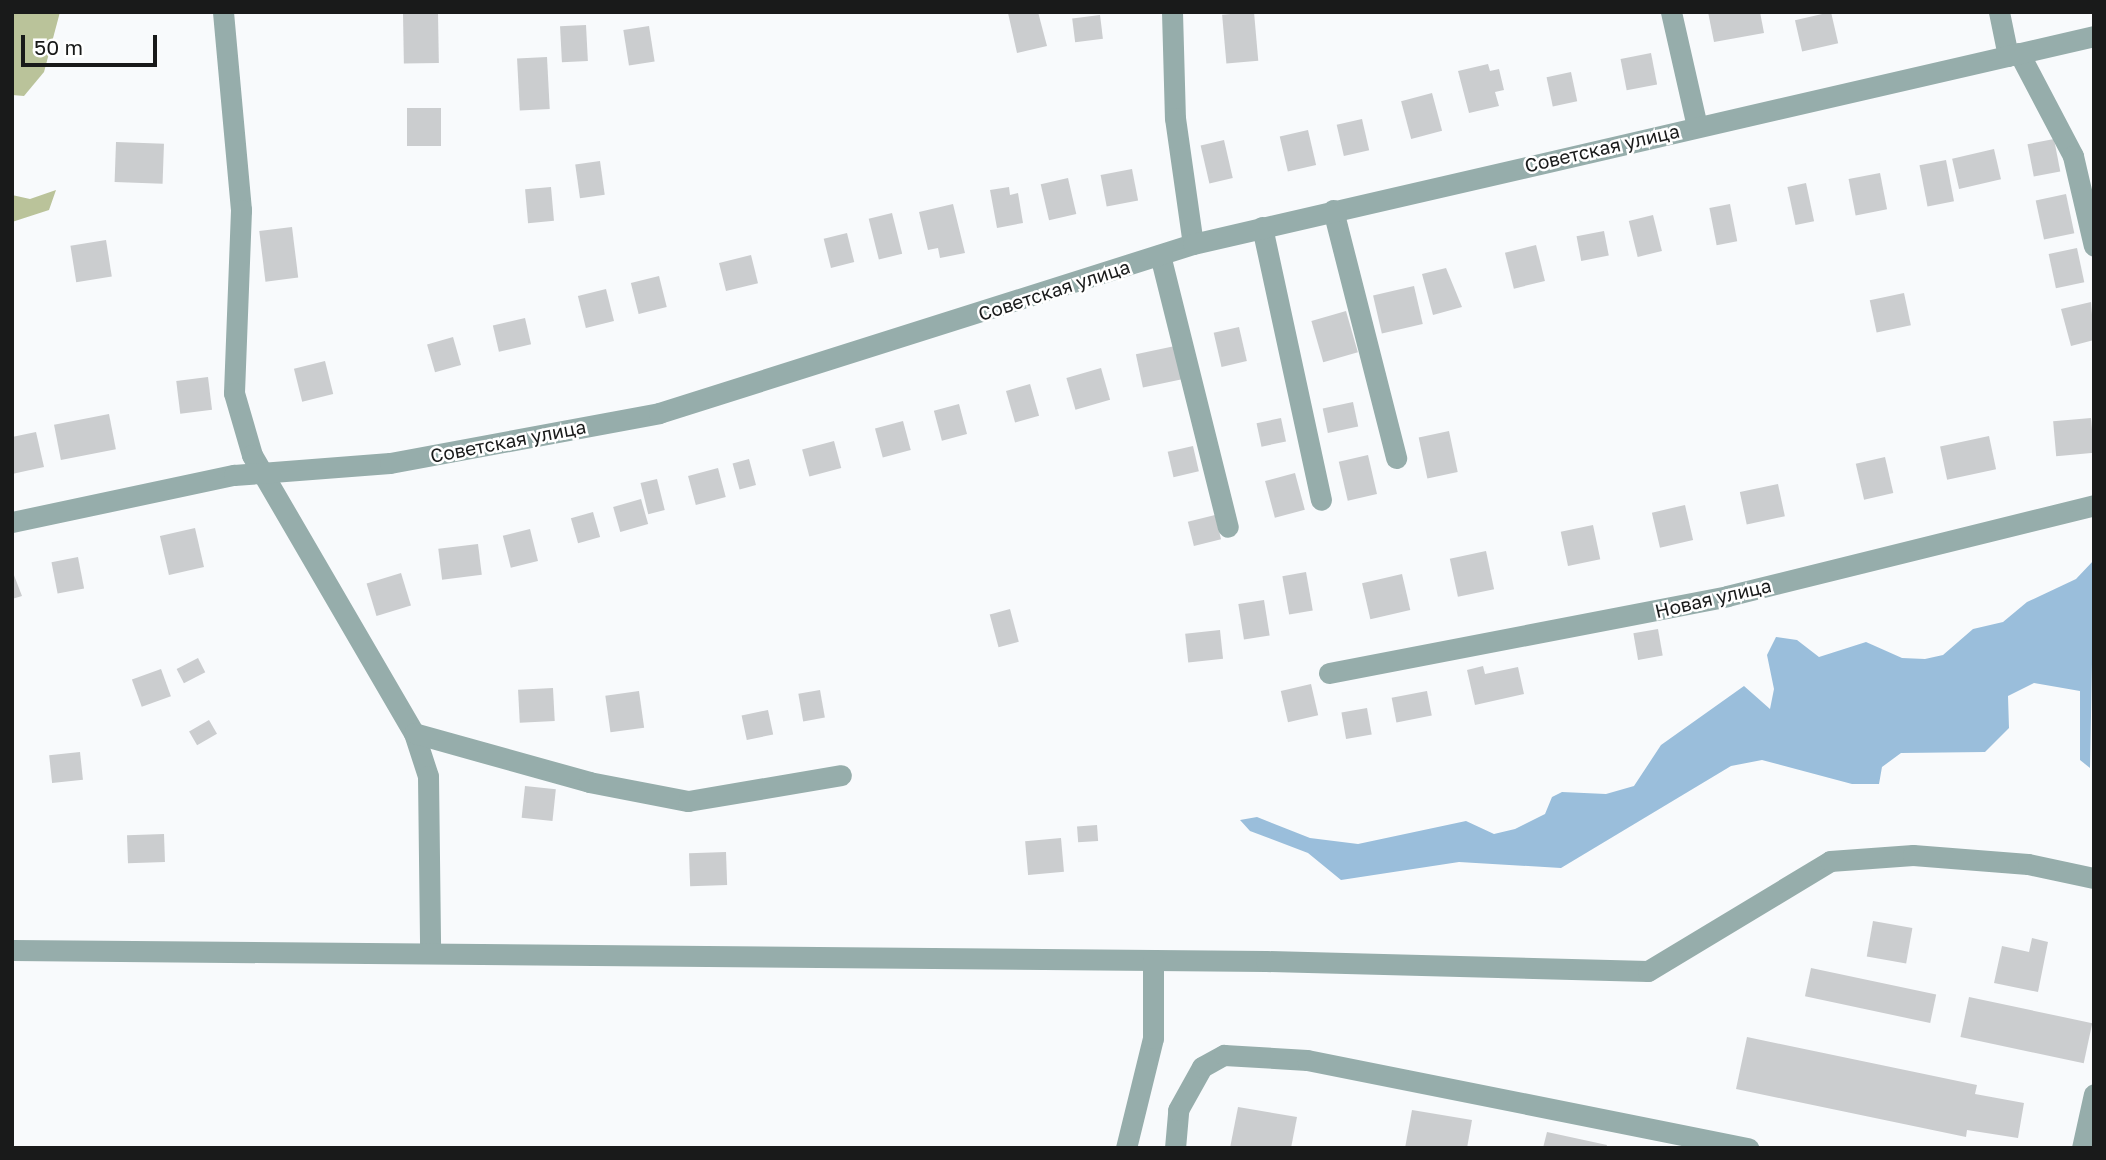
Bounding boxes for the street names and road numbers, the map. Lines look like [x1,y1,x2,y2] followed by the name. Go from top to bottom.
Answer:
[1522,119,1682,177] street label: Советская улица
[975,255,1133,325] street label: Советская улица
[428,415,588,467] street label: Советская улица
[1653,574,1773,622] street label: Новая улица

